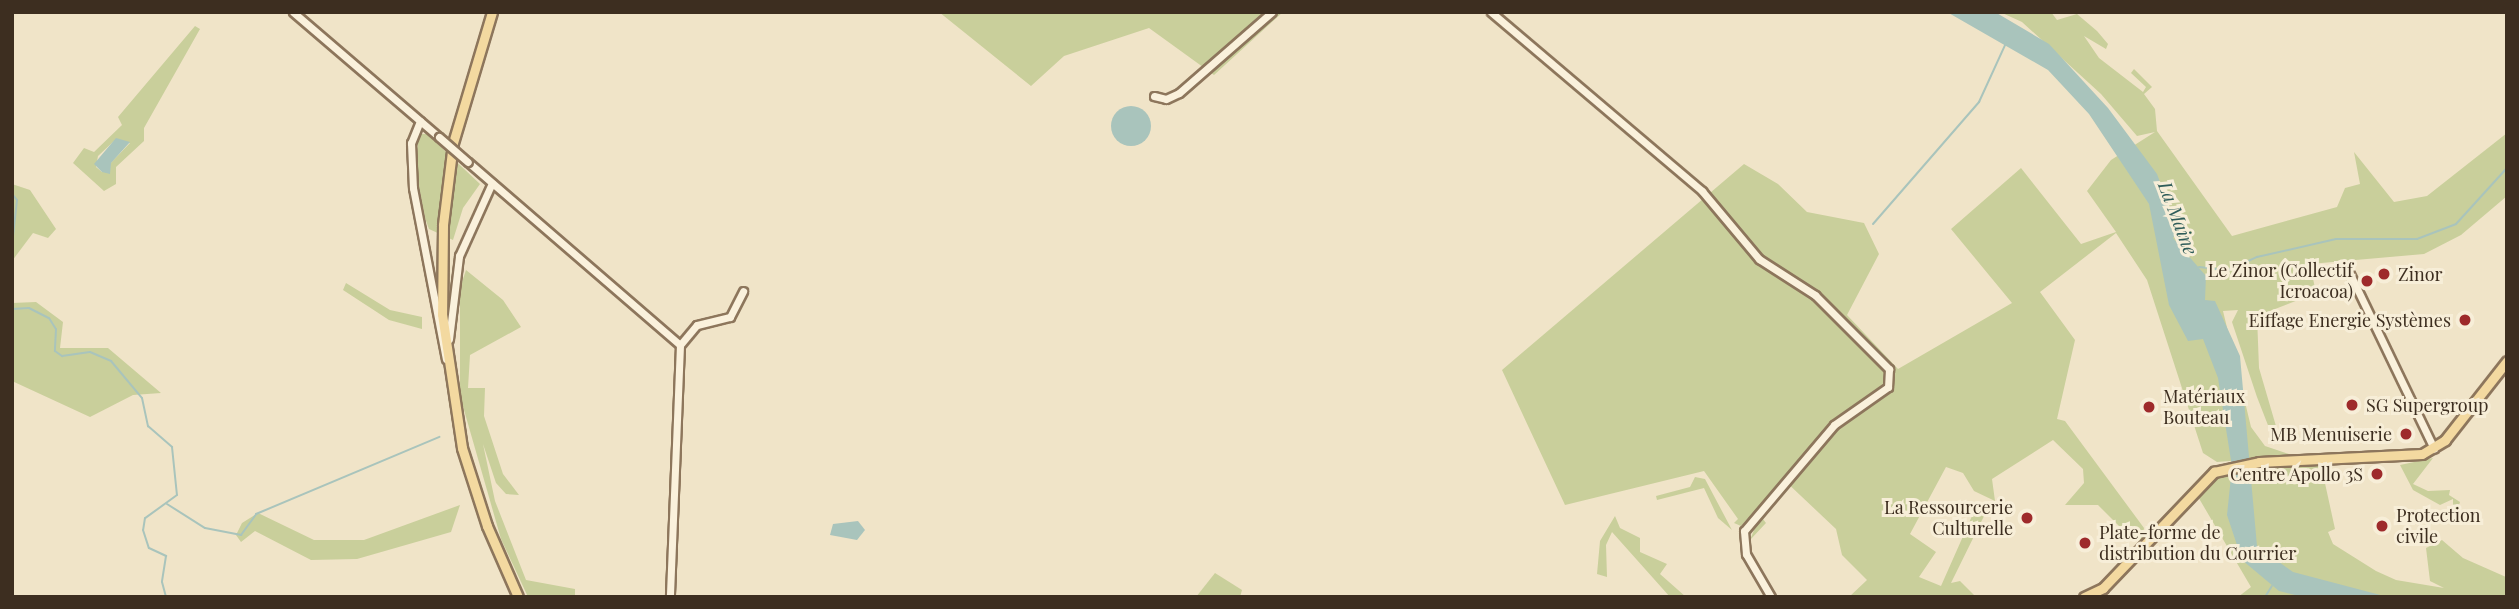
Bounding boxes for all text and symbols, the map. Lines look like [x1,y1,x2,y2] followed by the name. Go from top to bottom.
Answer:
[2154,178,2202,258] water label: La Maine
[2207,260,2353,302] place label: Le Zinor (Collectif Icroacoa)
[2398,263,2443,285] place label: Zinor
[2376,266,2392,282] marker: Zinor
[2359,273,2375,289] marker: Le Zinor (Collectif Icroacoa)
[2249,309,2451,331] place label: Eiffage Energie Systèmes
[2457,312,2473,328] marker: Eiffage Energie Systèmes
[2163,386,2245,428] place label: Matériaux Bouteau
[2366,394,2489,416] place label: SG Supergroup
[2344,397,2360,413] marker: SG Supergroup
[2141,399,2157,415] marker: Matériaux Bouteau
[2270,423,2392,445] place label: MB Menuiserie
[2398,426,2414,442] marker: MB Menuiserie
[2229,463,2363,485] place label: Centre Apollo 3S
[2369,466,2385,482] marker: Centre Apollo 3S
[1884,497,2013,540] place label: La Ressourcerie Culturelle
[2396,505,2481,548] place label: Protection civile
[2019,510,2035,526] marker: La Ressourcerie Culturelle
[2374,518,2390,534] marker: Protection civile
[2099,522,2296,564] place label: Plate-forme de distribution du Courrier
[2077,535,2093,551] marker: Plate-forme de distribution du Courrier

